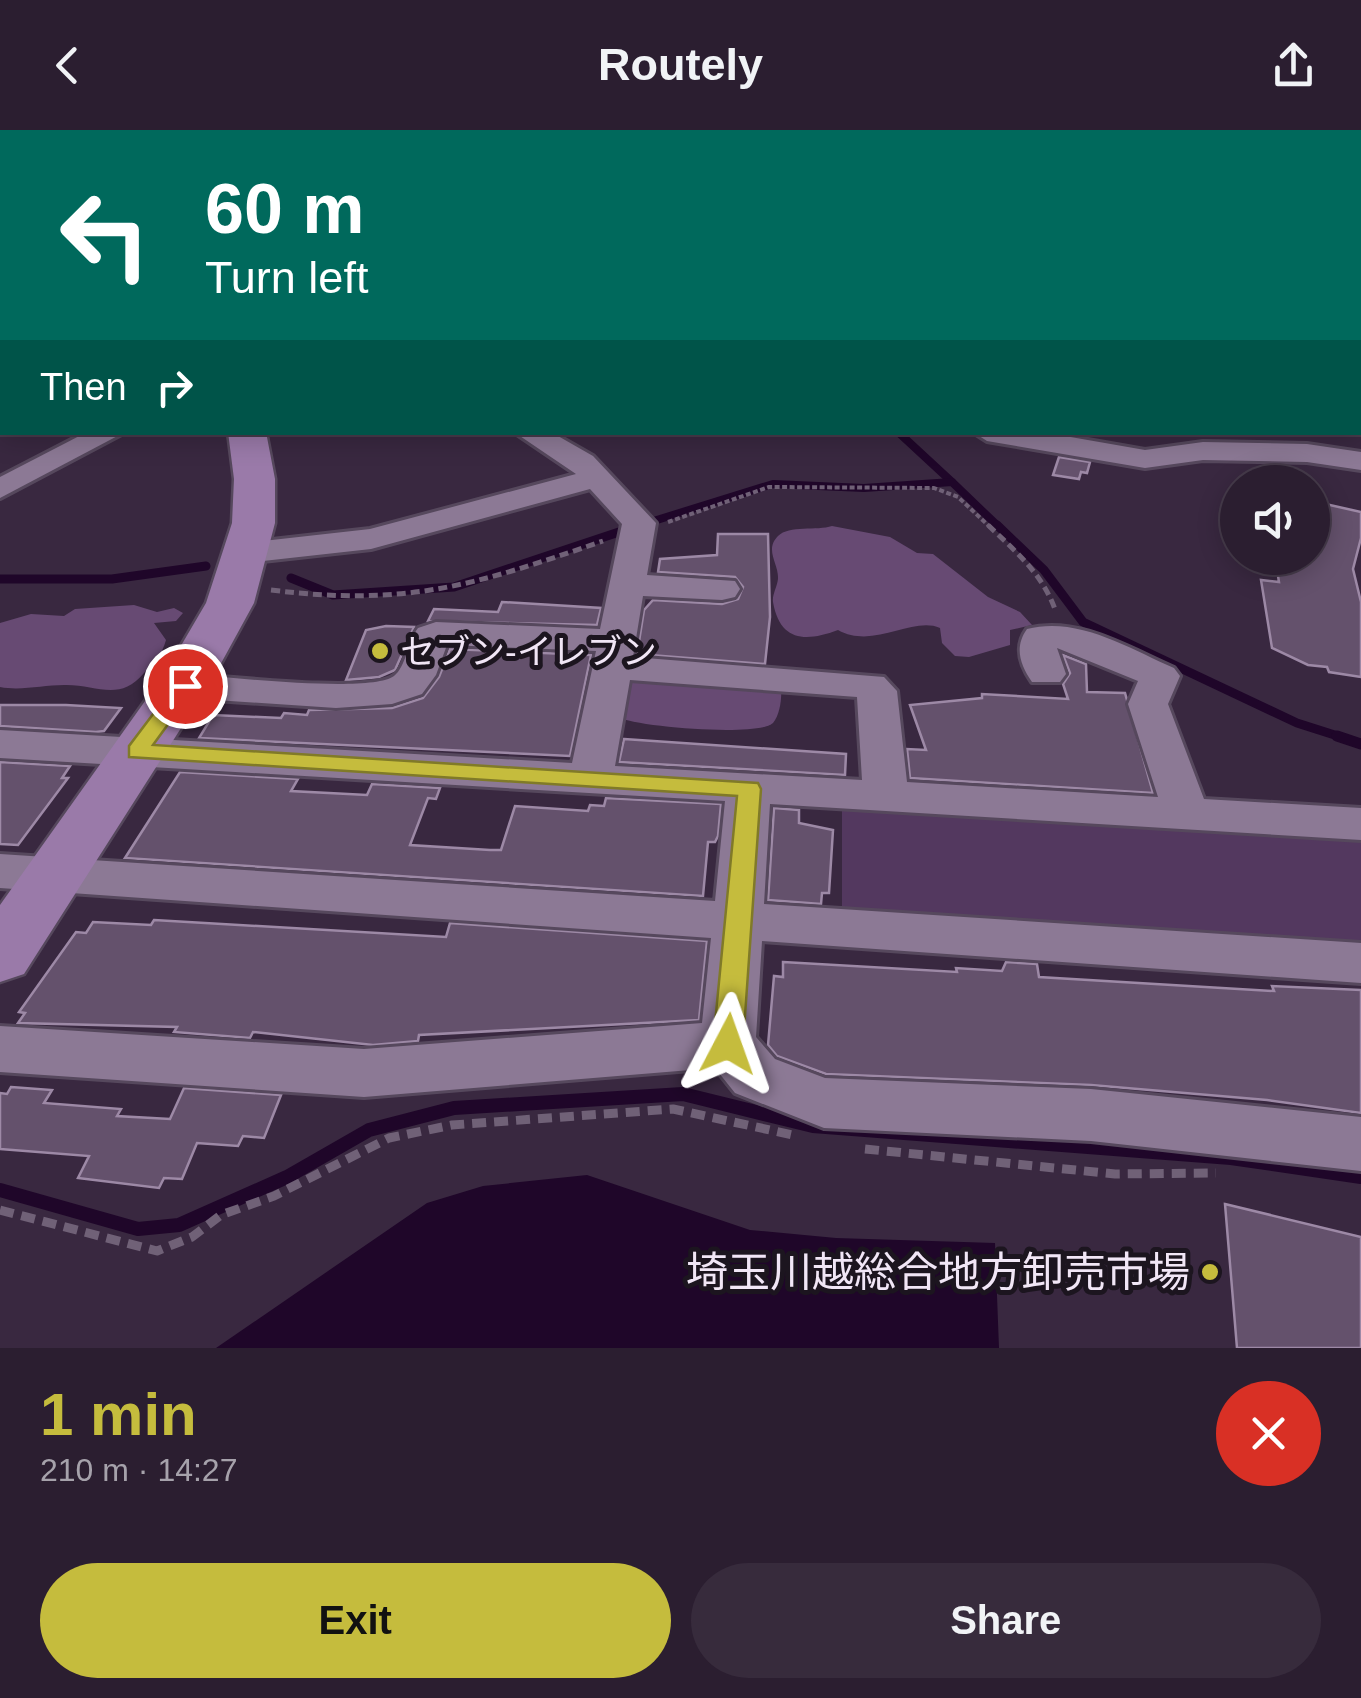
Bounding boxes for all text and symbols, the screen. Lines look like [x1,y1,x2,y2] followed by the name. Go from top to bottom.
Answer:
[40,38,95,93] icon: back
[1266,38,1321,93] icon: share
[598,39,763,90] text: Routely
[40,170,170,300] icon: left
[205,170,365,248] text: 60 m
[205,252,368,303] text: Turn left
[147,360,202,415] icon: right
[40,366,127,408] text: Then
[1220,465,1330,575] map controls
[1220,465,1330,575] button: sound
[400,632,657,671] place label: セブン-イレブン
[369,640,391,662] marker: セブン-イレブン
[143,644,228,729] pin
[158,659,213,714] icon: arrive
[676,992,780,1096] position arrow
[686,1249,1190,1296] place label: 埼玉川越総合地方卸売市場
[1199,1261,1221,1283] marker: 埼玉川越総合地方卸売市場
[40,1381,197,1448] text: 1 min
[1216,1381,1321,1486] button: close
[40,1452,237,1488] text: 210 m · 14:27
[40,1563,671,1678] button: Exit
[691,1563,1321,1678] button: Share

